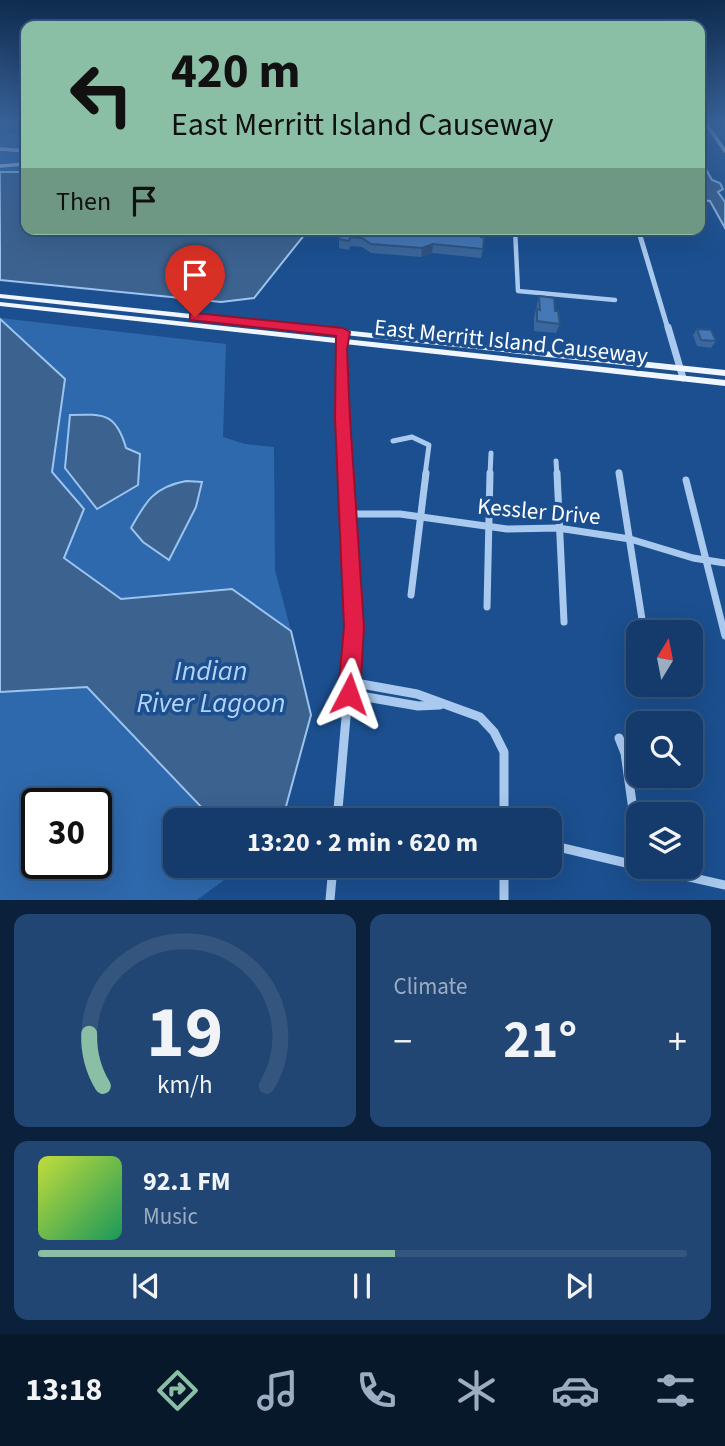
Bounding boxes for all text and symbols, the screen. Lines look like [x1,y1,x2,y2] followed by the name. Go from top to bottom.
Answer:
[171,37,300,107] text: 420 m
[56,49,147,140] icon: left
[171,102,553,148] text: East Merritt Island Causeway
[125,182,163,220] icon: arrive
[56,183,111,220] text: Then
[165,245,225,317] pin
[176,256,214,294] icon: arrive
[373,311,650,372] street label: East Merritt Island Causeway
[476,490,602,533] street label: Kessler Drive
[626,620,704,696] north arrow
[626,620,703,879] map controls
[136,651,286,723] water label: Indian River Lagoon
[312,657,386,731] position arrow
[626,711,703,788] button: search
[21,788,112,879] speed limit sign: 30
[626,802,703,879] button: layers
[247,824,478,861] text: 13:20 · 2 min · 620 m
[394,970,467,1003] text: Climate
[146,982,223,1086] text: 19
[503,1004,577,1078] text: 21°
[394,1015,412,1069] text: −
[668,1015,687,1069] text: +
[157,1067,213,1103] text: km/h
[143,1163,231,1200] text: 92.1 FM
[143,1200,198,1233] text: Music
[127,1267,165,1305] icon: previous
[343,1267,381,1305] icon: pause
[560,1267,598,1305] icon: next
[153,1366,202,1415] icon: directions
[253,1366,302,1415] icon: music
[352,1366,401,1415] icon: phone
[452,1366,501,1415] icon: climate
[551,1366,600,1415] icon: car
[651,1366,700,1415] icon: filters
[25,1367,102,1413] text: 13:18

